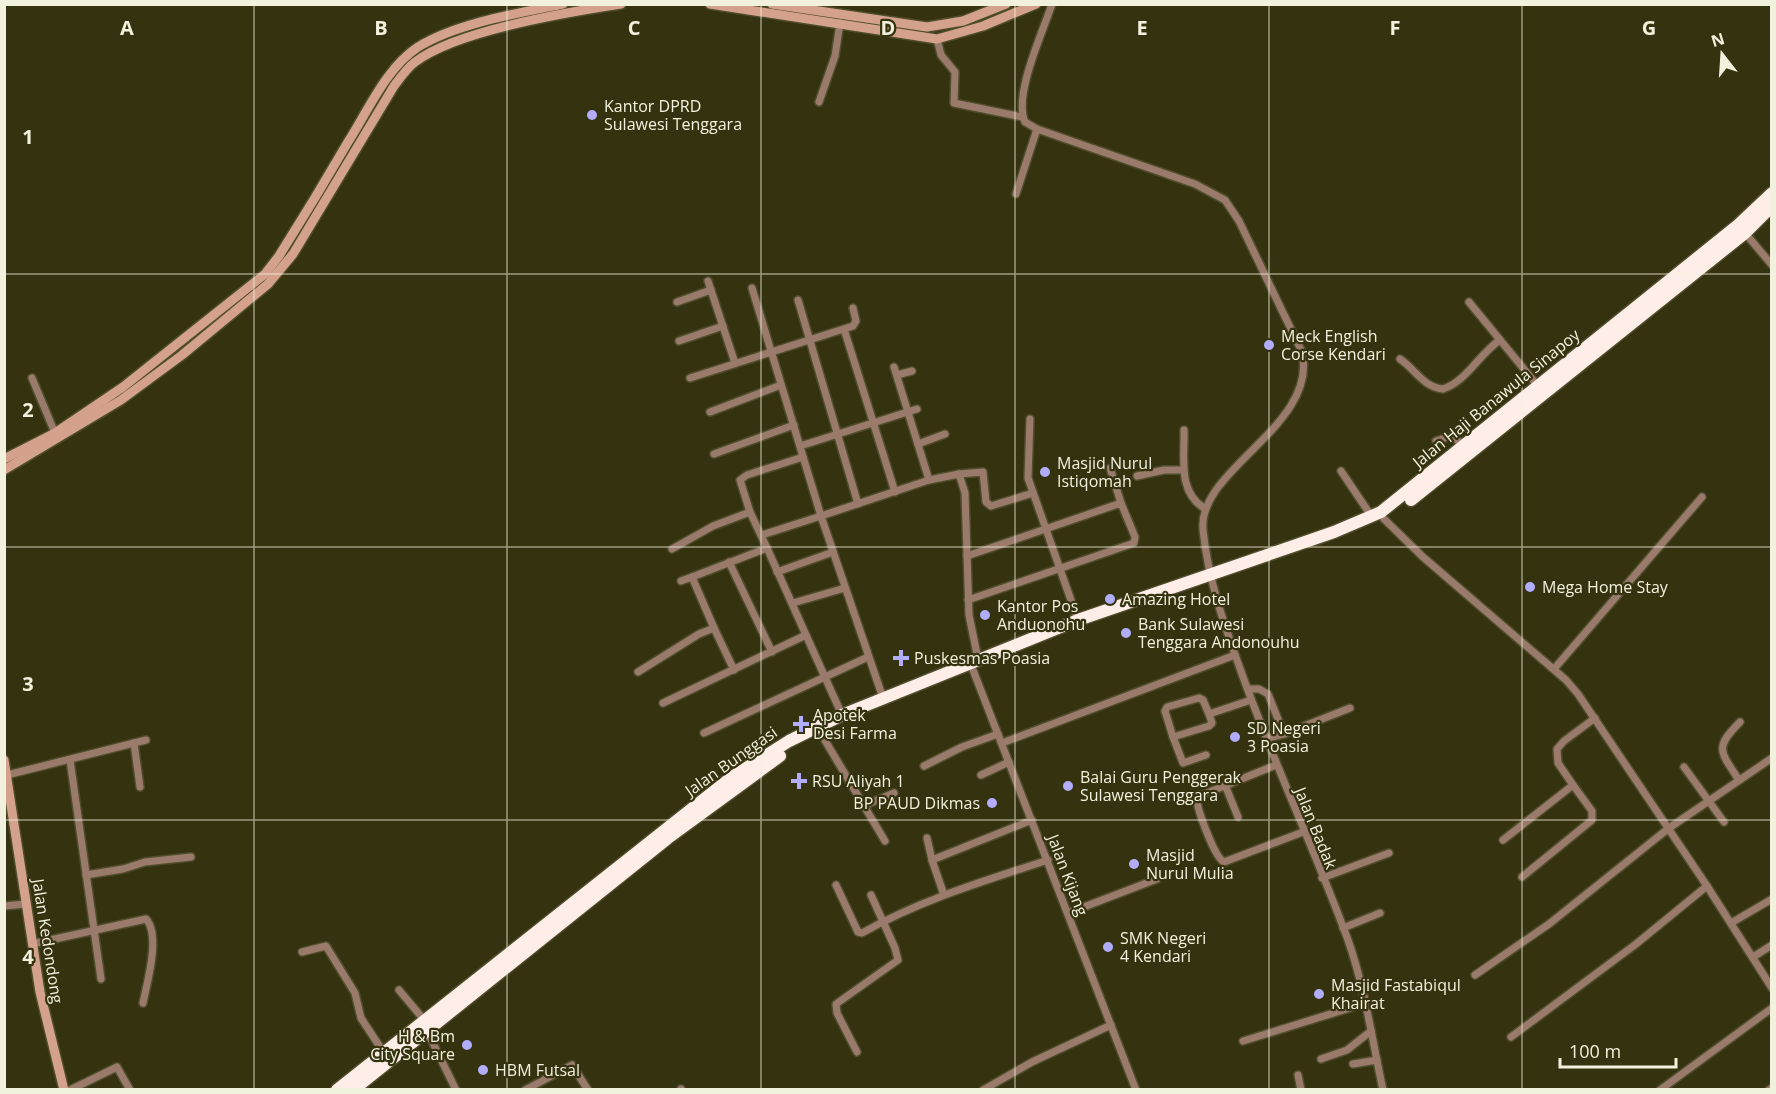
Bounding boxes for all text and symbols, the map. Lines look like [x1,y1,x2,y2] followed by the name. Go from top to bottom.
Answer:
[120,14,134,41] text: A
[374,14,388,41] text: B
[628,14,641,41] text: C
[881,14,895,41] text: D
[1136,14,1148,41] text: E
[1390,14,1400,41] text: F
[1642,14,1656,41] text: G
[1692,24,1752,84] north arrow
[1708,27,1727,52] text: N
[604,95,742,135] place label: Kantor DPRD Sulawesi Tenggara
[585,108,599,122] marker: Kantor DPRD Sulawesi Tenggara
[22,123,34,150] text: 1
[1406,323,1585,474] street label: Jalan Haji Banawula Sinapoy
[1281,325,1386,365] place label: Meck English Corse Kendari
[1262,338,1276,352] marker: Meck English Corse Kendari
[22,396,34,423] text: 2
[1057,452,1152,492] place label: Masjid Nurul Istiqomah
[1038,465,1052,479] marker: Masjid Nurul Istiqomah
[1542,576,1669,598] place label: Mega Home Stay
[1523,580,1537,594] marker: Mega Home Stay
[1122,588,1230,610] place label: Amazing Hotel
[1103,592,1117,606] marker: Amazing Hotel
[997,595,1085,635] place label: Kantor Pos Anduonohu
[978,608,992,622] marker: Kantor Pos Anduonohu
[1138,613,1300,653] place label: Bank Sulawesi Tenggara Andonouhu
[1119,626,1133,640] marker: Bank Sulawesi Tenggara Andonouhu
[914,647,1050,669] place label: Puskesmas Poasia
[892,649,910,667] marker: Puskesmas Poasia
[22,670,34,697] text: 3
[813,704,897,744] place label: Apotek Desi Farma
[794,717,808,731] marker: Apotek Desi Farma
[1247,717,1321,757] place label: SD Negeri 3 Poasia
[679,721,782,802] street label: Jalan Bunggasi
[1228,730,1242,744] marker: SD Negeri 3 Poasia
[1080,766,1242,806] place label: Balai Guru Penggerak Sulawesi Tenggara
[812,770,905,792] place label: RSU Aliyah 1
[790,772,808,790] marker: RSU Aliyah 1
[1061,779,1075,793] marker: Balai Guru Penggerak Sulawesi Tenggara
[1289,782,1343,873] street label: Jalan Badak
[853,792,980,814] place label: BP PAUD Dikmas
[985,796,999,810] marker: BP PAUD Dikmas
[1042,829,1094,919] street label: Jalan Kijang
[1146,844,1234,884] place label: Masjid Nurul Mulia
[1127,857,1141,871] marker: Masjid Nurul Mulia
[27,875,69,1005] street label: Jalan Kedondong
[1120,927,1206,967] place label: SMK Negeri 4 Kendari
[1101,940,1115,954] marker: SMK Negeri 4 Kendari
[22,943,34,970] text: 4
[1331,974,1461,1014] place label: Masjid Fastabiqul Khairat
[1312,987,1326,1001] marker: Masjid Fastabiqul Khairat
[370,1025,455,1065] place label: H & Bm City Square
[1560,1031,1676,1069] scale bar
[460,1038,474,1052] marker: H & Bm City Square
[1569,1039,1621,1063] text: 100 m
[495,1059,580,1081] place label: HBM Futsal
[476,1063,490,1077] marker: HBM Futsal

